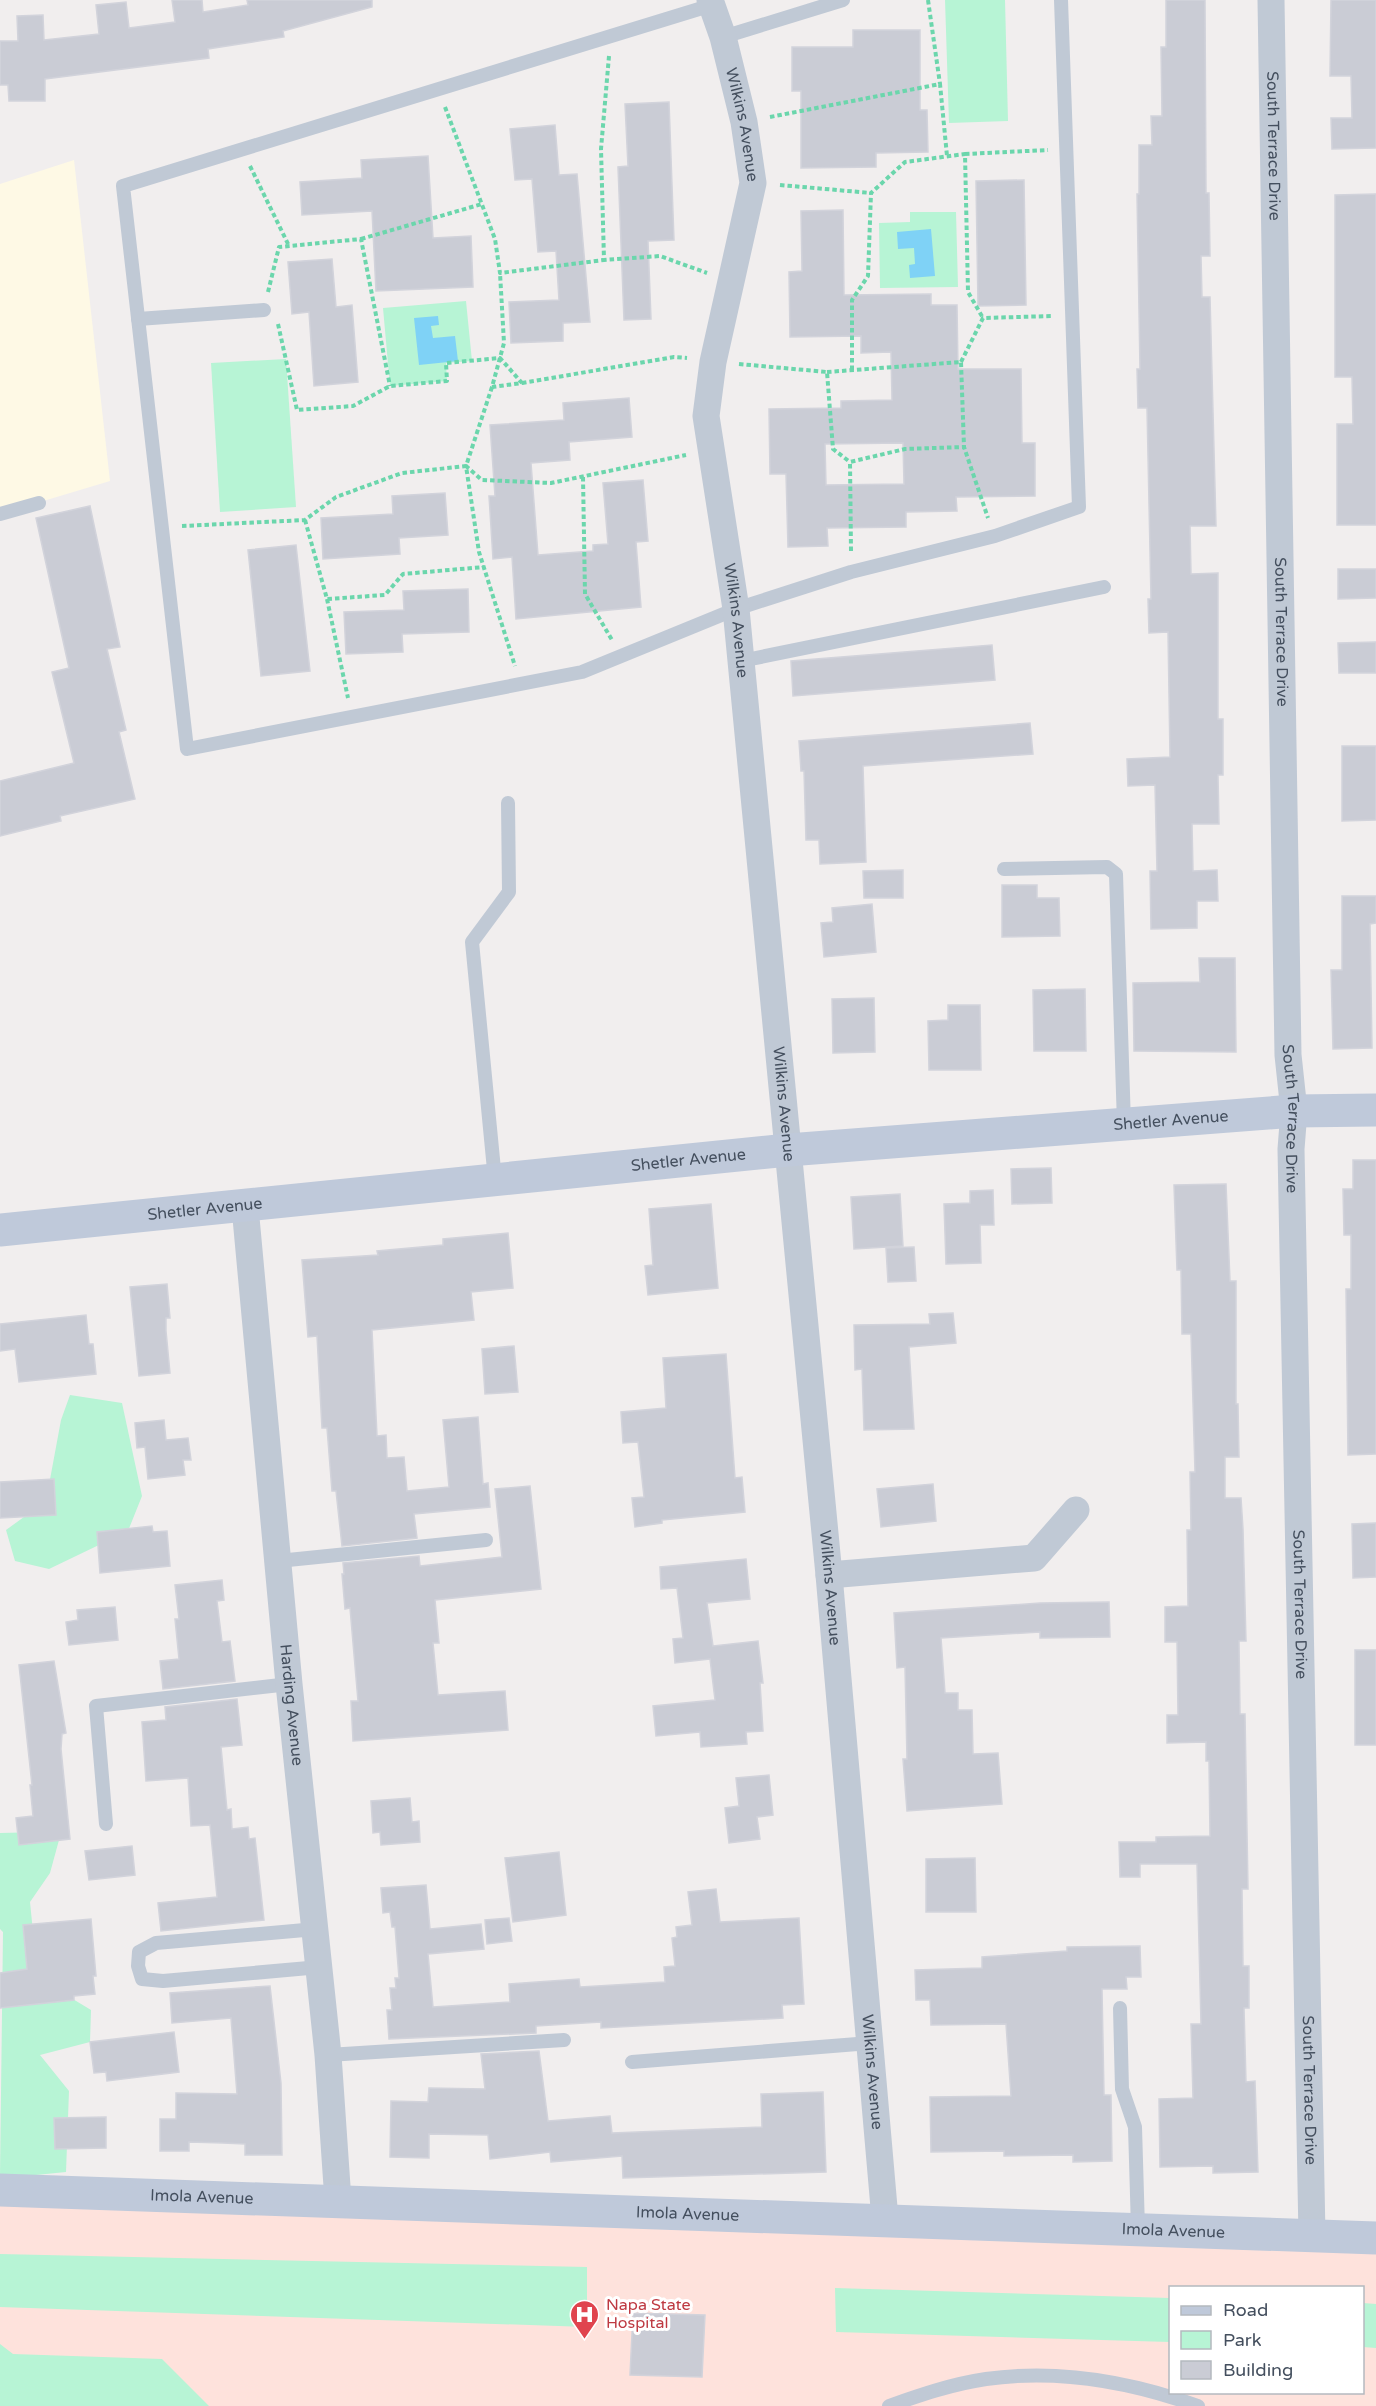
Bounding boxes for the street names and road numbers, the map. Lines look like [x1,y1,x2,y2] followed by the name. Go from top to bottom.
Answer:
[721,66,763,183] street label: Wilkins Avenue
[1262,71,1285,221] street label: South Terrace Drive
[1270,557,1292,707] street label: South Terrace Drive
[719,562,753,679] street label: Wilkins Avenue
[1278,1044,1304,1193] street label: South Terrace Drive
[768,1046,799,1163] street label: Wilkins Avenue
[1113,1106,1229,1135] street label: Shetler Avenue
[630,1144,747,1176] street label: Shetler Avenue
[147,1193,263,1225] street label: Shetler Avenue
[815,1529,845,1646] street label: Wilkins Avenue
[1288,1529,1311,1679] street label: South Terrace Drive
[275,1643,308,1767] street label: Harding Avenue
[857,2014,887,2131] street label: Wilkins Avenue
[1298,2015,1321,2165] street label: South Terrace Drive
[150,2185,254,2209] street label: Imola Avenue
[636,2202,740,2226] street label: Imola Avenue
[1121,2219,1225,2243] street label: Imola Avenue

